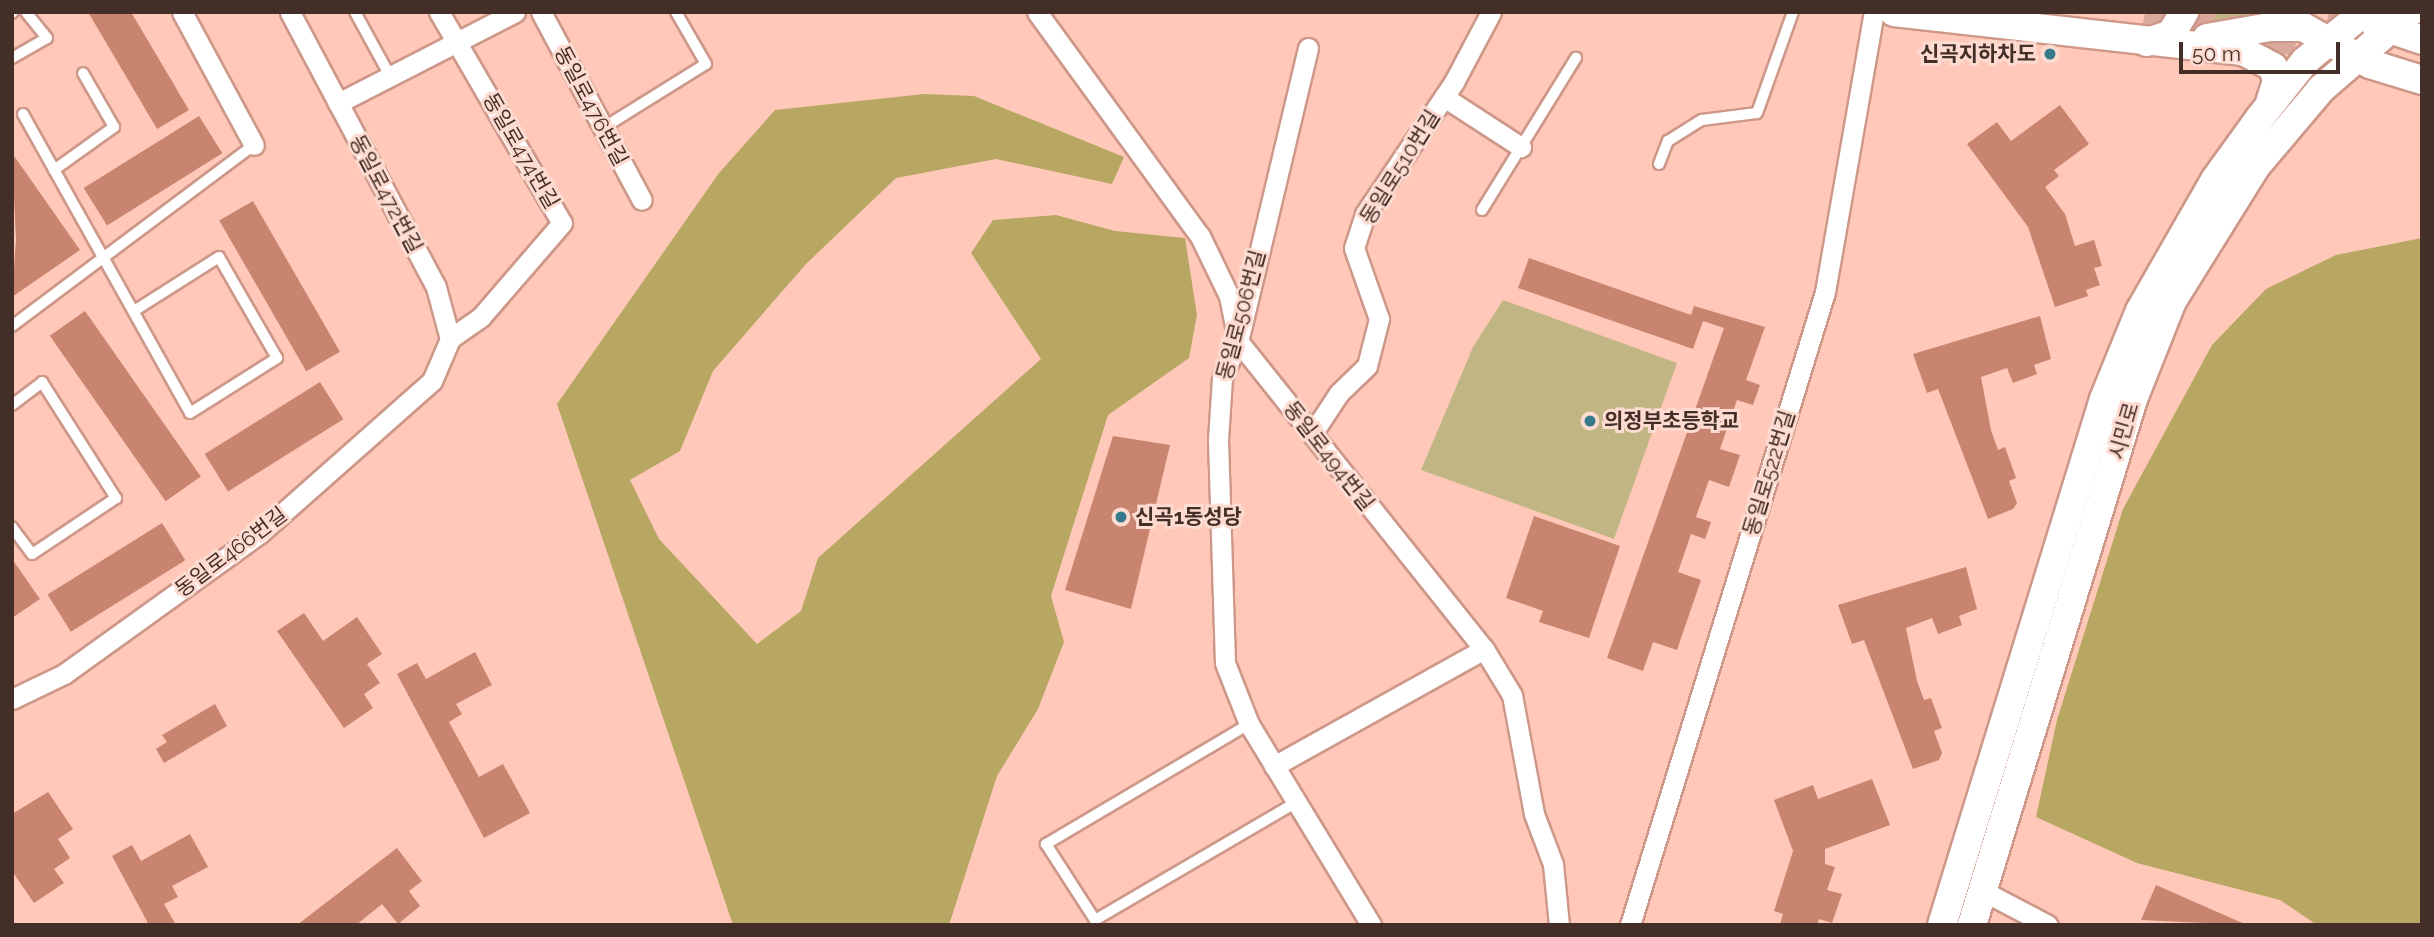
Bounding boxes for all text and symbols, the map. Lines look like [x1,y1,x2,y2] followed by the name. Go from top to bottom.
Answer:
[2182,28,2343,72] scale bar
[1920,41,2036,67] place label: 신곡지하차도
[2192,41,2241,66] text: 50 m
[549,42,633,170] street label: 동일로476번길
[2042,46,2058,62] marker: 신곡지하차도
[478,89,564,213] street label: 동일로474번길
[1355,105,1445,229] street label: 동일로510번길
[344,131,428,257] street label: 동일로472번길
[1212,247,1270,383] street label: 동일로506번길
[1278,396,1380,516] street label: 동일로494번길
[2104,400,2144,462] street label: 시민로
[1738,407,1800,539] street label: 동일로522번길
[1604,408,1739,434] place label: 의정부초등학교
[1582,413,1598,429] marker: 의정부초등학교
[170,502,292,602] street label: 동일로466번길
[1135,504,1242,530] place label: 신곡1동성당
[1113,509,1129,525] marker: 신곡1동성당

